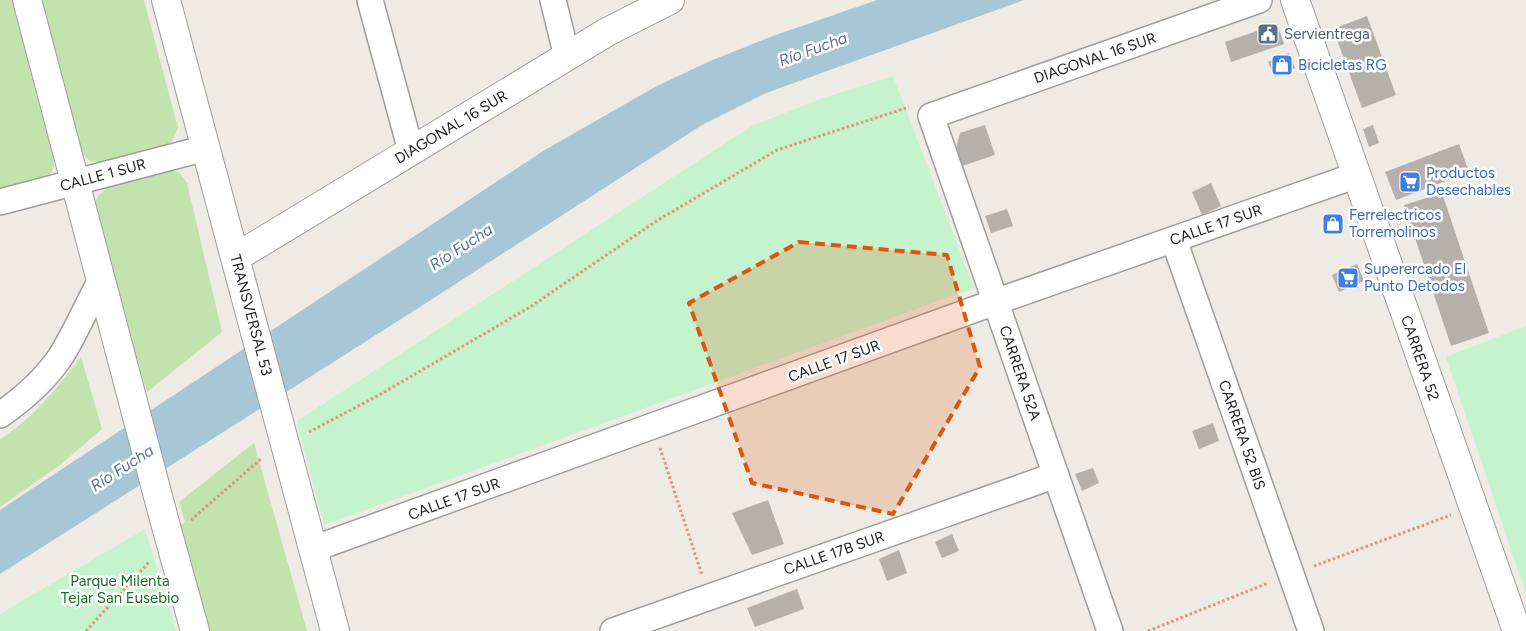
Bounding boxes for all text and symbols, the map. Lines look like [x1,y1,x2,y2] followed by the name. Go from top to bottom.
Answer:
[1256,22,1280,46] public building icon: Servientrega
[1284,25,1370,43] place label: Servientrega
[776,28,850,70] water label: Río Fucha
[1032,29,1158,87] street label: DIAGONAL 16 SUR
[1270,53,1294,77] shop icon: Bicicletas RG
[1298,56,1387,74] place label: Bicicletas RG
[391,86,511,168] street label: DIAGONAL 16 SUR
[58,155,148,195] street label: CALLE 1 SUR
[1426,164,1511,199] place label: Productos Desechables
[1398,170,1422,194] supermarket icon: Productos Desechables
[1168,201,1264,249] street label: CALLE 17 SUR
[1349,206,1441,241] place label: Ferrelectricos Torremolinos
[1321,212,1345,236] shop icon: Ferrelectricos Torremolinos
[426,220,496,274] water label: Río Fucha
[226,252,276,378] street label: TRANSVERSAL 53
[1364,260,1466,295] place label: Superercado El Punto Detodos
[1336,266,1360,290] supermarket icon: Superercado El Punto Detodos
[1397,313,1443,403] street label: CARRERA 52
[995,323,1045,423] street label: CARRERA 52A
[786,336,882,386] street label: CALLE 17 SUR
[1215,378,1269,492] street label: CARRERA 52 BIS
[87,441,157,495] water label: Río Fucha
[406,474,502,524] street label: CALLE 17 SUR
[781,527,887,579] street label: CALLE 17B SUR
[61,572,179,607] park label: Parque Milenta Tejar San Eusebio

